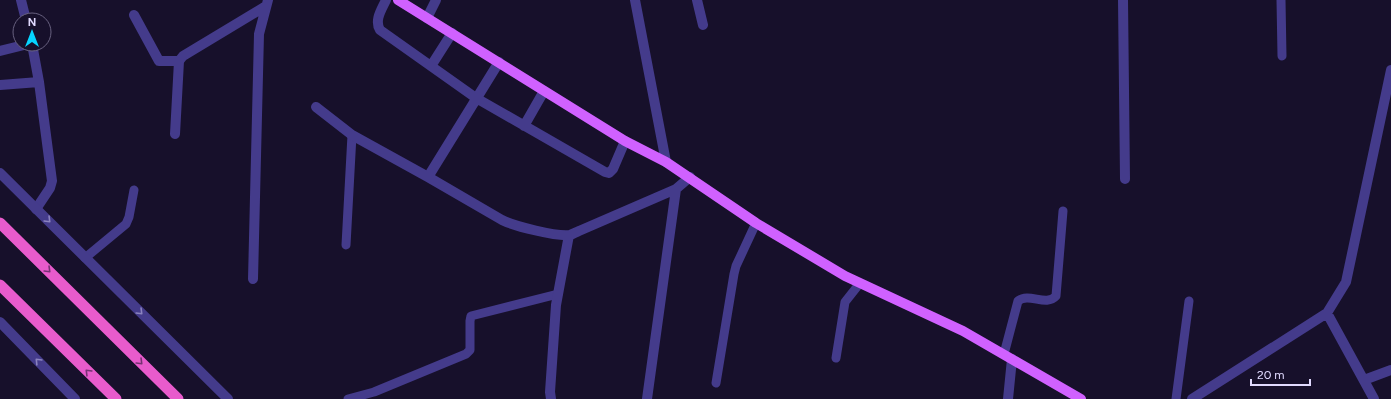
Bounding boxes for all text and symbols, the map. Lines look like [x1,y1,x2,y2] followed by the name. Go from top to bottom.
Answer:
[12,12,52,52] north arrow
[28,16,36,29] text: N
[43,215,51,223] one-way arrow
[43,265,51,273] one-way arrow
[135,307,143,315] one-way arrow
[135,357,143,365] one-way arrow
[35,358,43,366] one-way arrow
[1251,361,1310,387] scale bar
[1257,368,1285,382] text: 20 m
[85,369,93,377] one-way arrow

